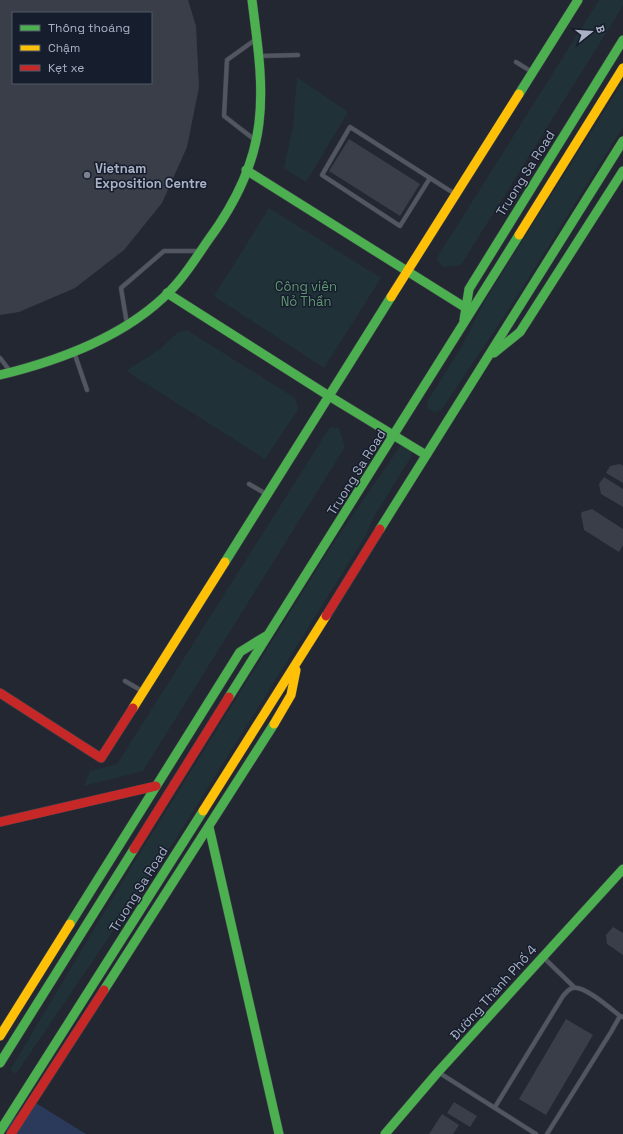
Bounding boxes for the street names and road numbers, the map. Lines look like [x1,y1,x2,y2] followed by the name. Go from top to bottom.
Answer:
[492,127,559,219] street label: Truong Sa Road
[323,426,390,518] street label: Truong Sa Road
[105,843,172,935] street label: Truong Sa Road
[446,941,541,1043] street label: Đường Thành Phố 4

